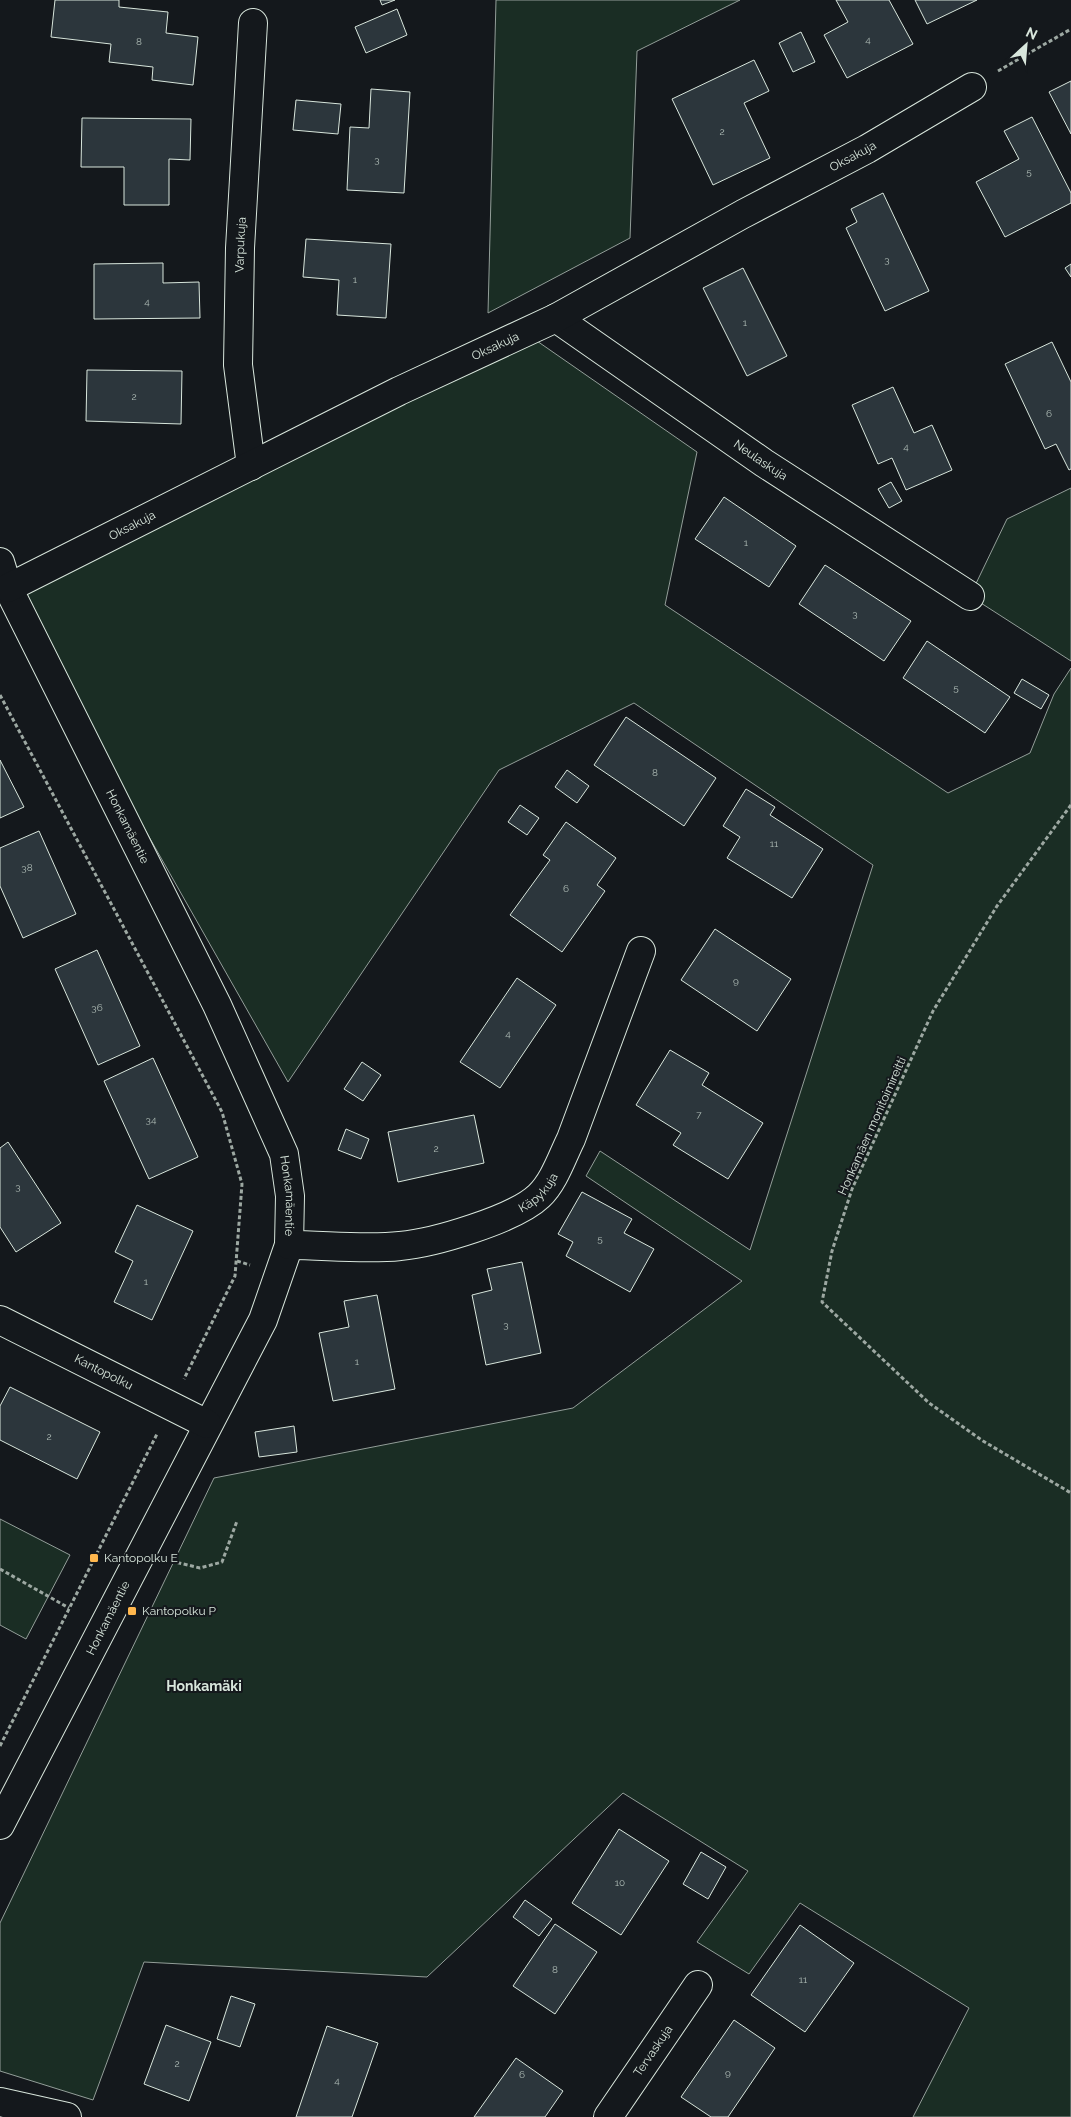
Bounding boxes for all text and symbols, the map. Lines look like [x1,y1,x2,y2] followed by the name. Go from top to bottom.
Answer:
[1001,20,1051,70] north arrow
[1023,24,1040,43] text: N
[865,34,871,45] house number: 4
[136,36,142,47] house number: 8
[719,126,725,137] house number: 2
[827,138,879,174] street label: Oksakuja
[374,154,380,165] house number: 3
[1026,166,1032,177] house number: 5
[233,217,249,273] street label: Varpukuja
[884,254,890,265] house number: 3
[353,274,358,285] house number: 1
[144,296,150,307] house number: 4
[743,317,748,328] house number: 1
[469,329,521,363] street label: Oksakuja
[131,391,137,402] house number: 2
[1046,408,1052,419] house number: 6
[731,437,790,483] street label: Neulaskuja
[903,441,909,452] house number: 4
[106,508,158,543] street label: Oksakuja
[744,537,749,548] house number: 1
[852,608,858,619] house number: 3
[953,682,959,693] house number: 5
[652,767,658,778] house number: 8
[103,787,152,866] street label: Honkamäentie
[770,838,779,849] house number: 11
[21,862,33,873] house number: 38
[563,883,569,894] house number: 6
[733,975,739,986] house number: 9
[91,1002,103,1013] house number: 36
[505,1028,511,1039] house number: 4
[835,1055,909,1197] street label: Honkamäen monitoimireitti
[696,1109,702,1120] house number: 7
[146,1114,157,1125] house number: 34
[433,1143,439,1154] house number: 2
[277,1154,297,1236] street label: Honkamäentie
[516,1171,561,1215] street label: Käpykuja
[15,1181,21,1192] house number: 3
[597,1233,603,1244] house number: 5
[144,1276,149,1287] house number: 1
[503,1319,509,1330] house number: 3
[72,1352,135,1393] street label: Kantopolku
[355,1356,360,1367] house number: 1
[46,1431,52,1442] house number: 2
[104,1551,178,1565] place label: Kantopolku E
[88,1552,100,1564] marker: Kantopolku E
[83,1579,133,1657] street label: Honkamäentie
[142,1604,217,1618] place label: Kantopolku P
[126,1605,138,1617] marker: Kantopolku P
[166,1678,242,1694] district label: Honkamäki
[615,1877,625,1888] house number: 10
[552,1964,558,1975] house number: 8
[799,1974,808,1985] house number: 11
[631,2023,675,2079] street label: Tervaskuja
[174,2058,180,2069] house number: 2
[725,2067,731,2078] house number: 9
[519,2069,525,2080] house number: 6
[334,2075,340,2086] house number: 4

